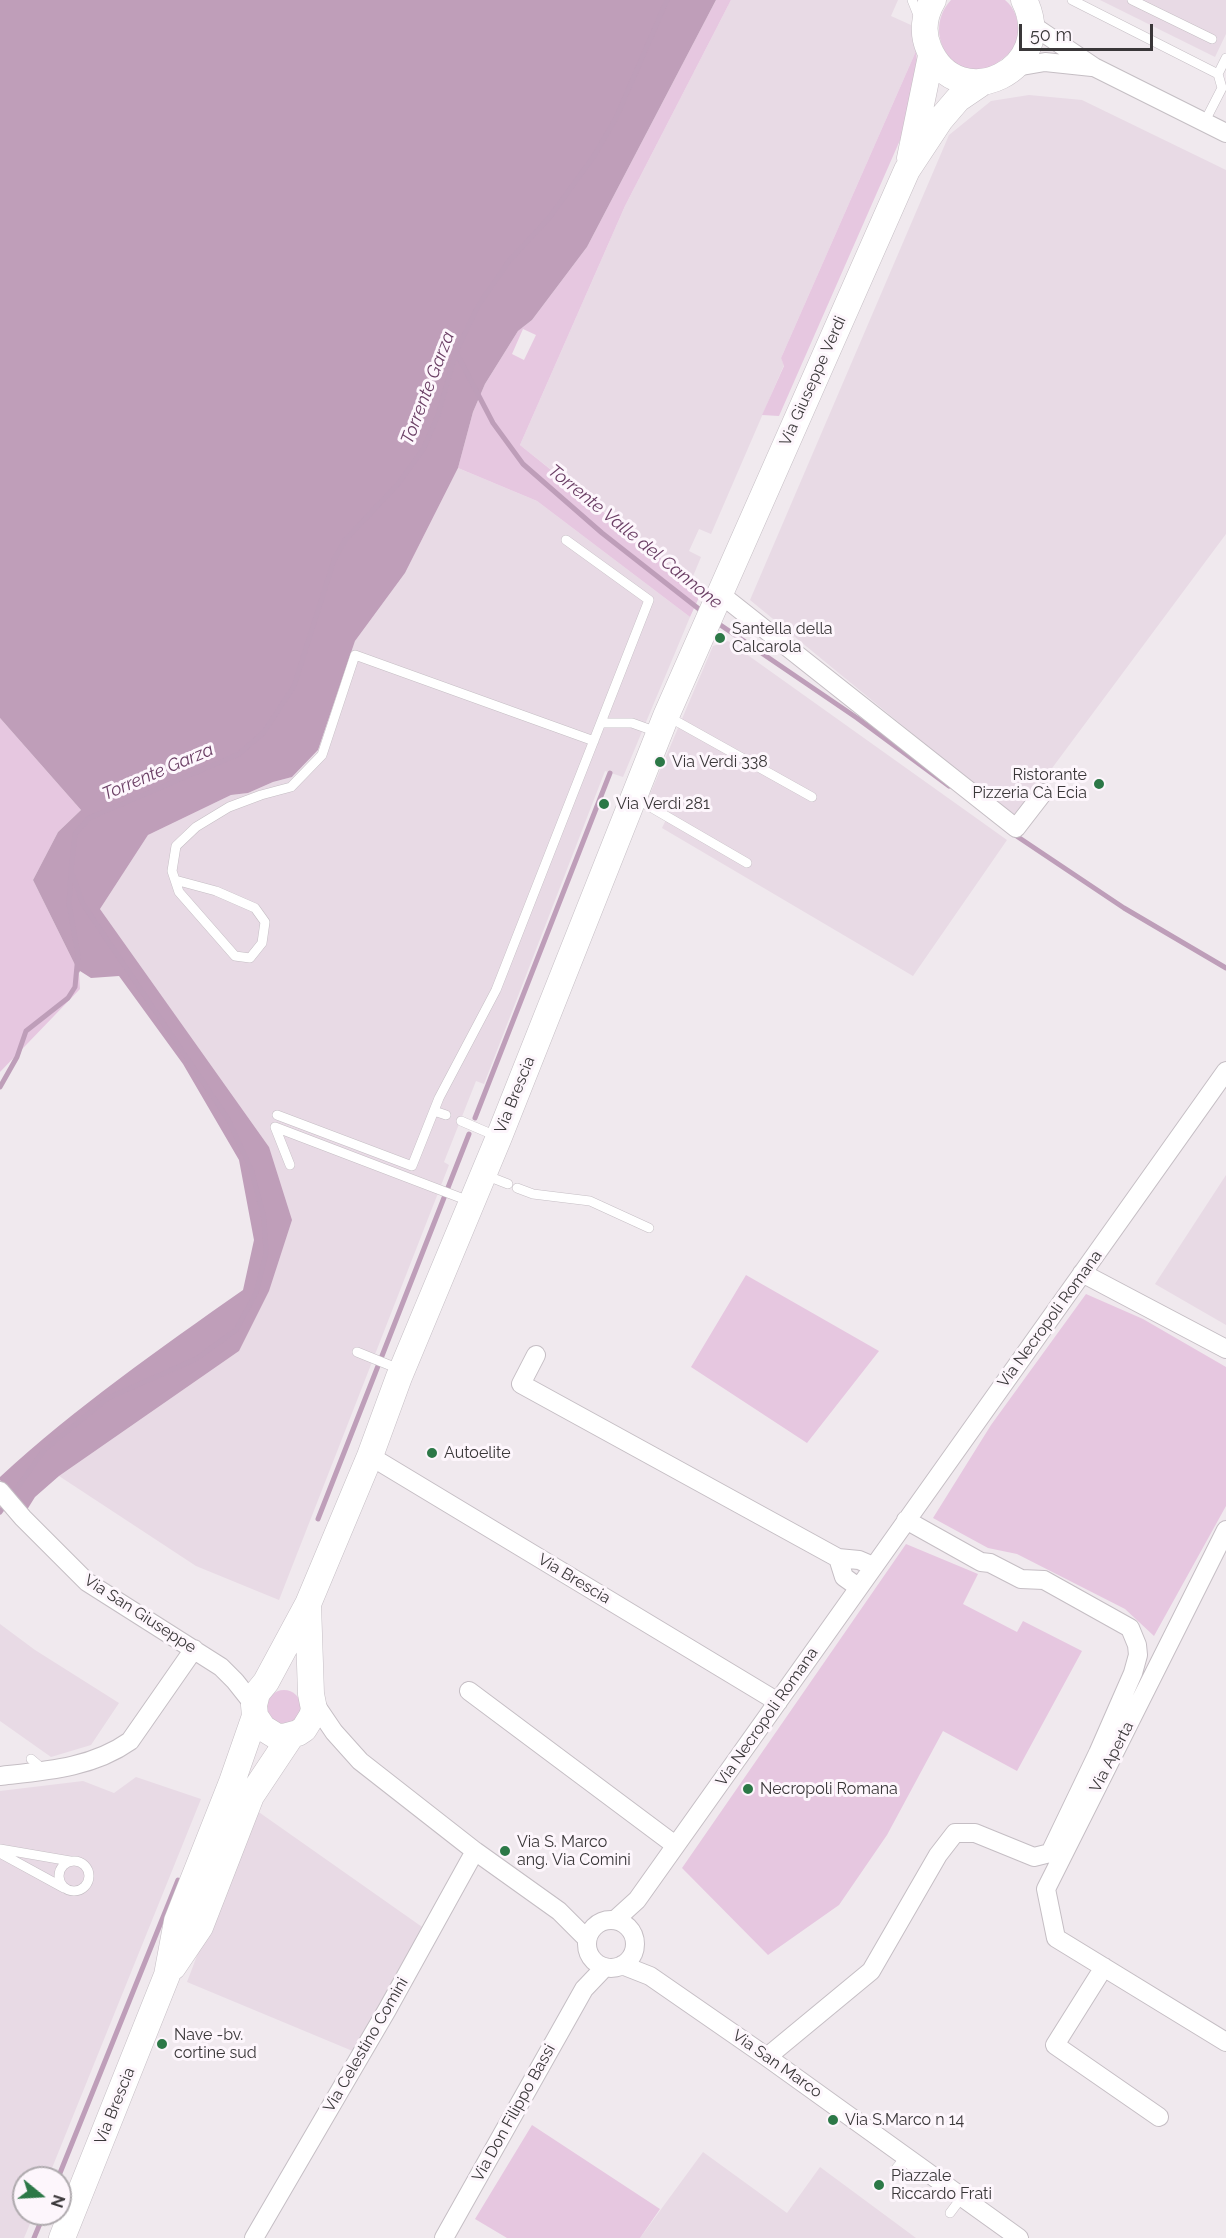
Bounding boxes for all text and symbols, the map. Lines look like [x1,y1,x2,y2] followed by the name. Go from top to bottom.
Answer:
[1022,12,1156,50] scale bar
[1030,24,1072,45] text: 50 m
[776,313,850,449] street label: Via Giuseppe Verdi
[397,329,459,447] water label: Torrente Garza
[544,460,726,614] water label: Torrente Valle del Cannone
[732,619,833,657] place label: Santella della Calcarola
[713,631,727,645] marker: Santella della Calcarola
[99,739,217,805] water label: Torrente Garza
[672,752,768,772] place label: Via Verdi 338
[653,755,667,769] marker: Via Verdi 338
[972,765,1087,803] place label: Ristorante Pizzeria Cà Ecia
[1092,777,1106,791] marker: Ristorante Pizzeria Cà Ecia
[616,794,710,814] place label: Via Verdi 281
[597,797,611,811] marker: Via Verdi 281
[491,1054,539,1136] street label: Via Brescia
[994,1247,1106,1391] street label: Via Necropoli Romana
[444,1443,511,1463] place label: Autoelite
[425,1446,439,1460] marker: Autoelite
[534,1550,614,1608] street label: Via Brescia
[80,1571,200,1657] street label: Via San Giuseppe
[712,1644,822,1790] street label: Via Necropoli Romana
[1086,1718,1138,1796] street label: Via Aperta
[760,1779,898,1799] place label: Necropoli Romana
[741,1782,755,1796] marker: Necropoli Romana
[517,1832,631,1870] place label: Via S. Marco ang. Via Comini
[498,1844,512,1858] marker: Via S. Marco ang. Via Comini
[320,1974,412,2116] street label: Via Celestino Comini
[174,2025,257,2063] place label: Nave -bv. cortine sud
[728,2026,826,2102] street label: Via San Marco
[155,2037,169,2051] marker: Nave -bv. cortine sud
[468,2041,560,2185] street label: Via Don Filippo Bassi
[91,2065,139,2147] street label: Via Brescia
[845,2110,964,2130] place label: Via S.Marco n 14
[826,2113,840,2127] marker: Via S.Marco n 14
[12,2166,72,2226] north arrow
[891,2166,992,2204] place label: Piazzale Riccardo Frati
[872,2178,886,2192] marker: Piazzale Riccardo Frati
[47,2192,69,2210] text: N

